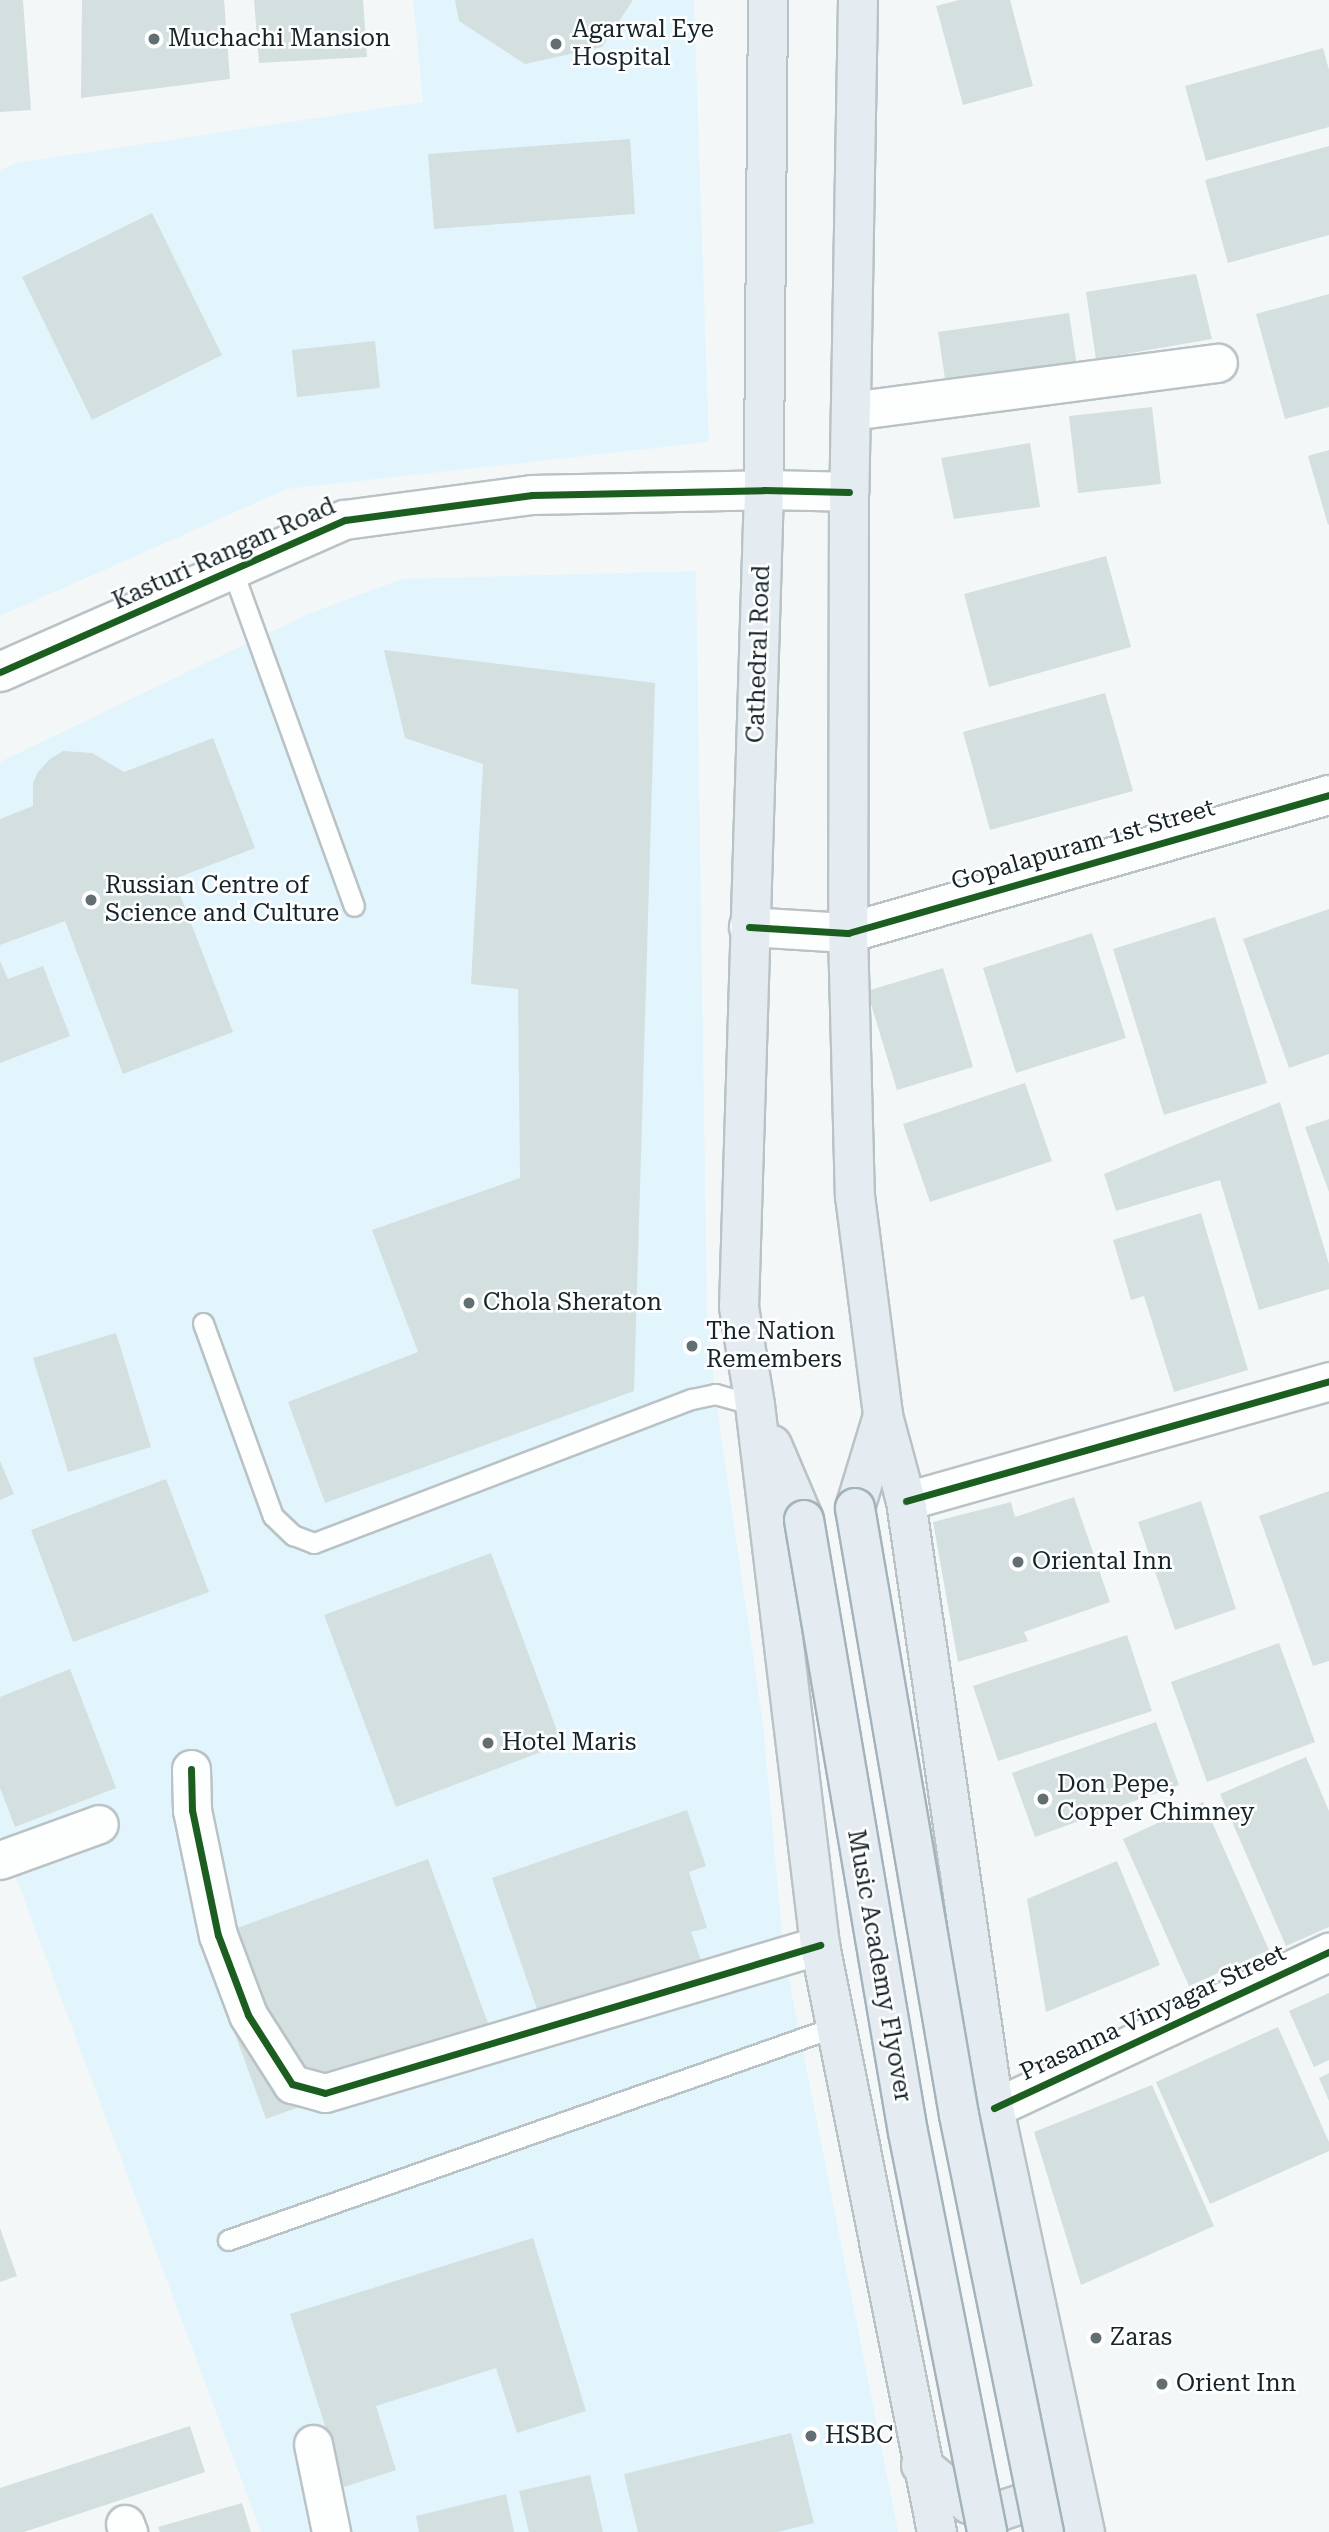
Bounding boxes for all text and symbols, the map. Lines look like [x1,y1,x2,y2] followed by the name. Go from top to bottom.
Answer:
[572,16,714,72] place label: Agarwal Eye Hospital
[168,25,390,53] place label: Muchachi Mansion
[146,31,162,47] marker: Muchachi Mansion
[546,34,566,54] marker: Agarwal Eye Hospital
[108,492,340,616] street label: Kasturi Rangan Road
[741,564,777,744] street label: Cathedral Road
[948,794,1218,896] street label: Gopalapuram 1st Street
[105,872,339,928] place label: Russian Centre of Science and Culture
[83,892,99,908] marker: Russian Centre of Science and Culture
[483,1289,662,1317] place label: Chola Sheraton
[461,1295,477,1311] marker: Chola Sheraton
[706,1318,842,1374] place label: The Nation Remembers
[684,1338,700,1354] marker: The Nation Remembers
[1032,1548,1173,1576] place label: Oriental Inn
[1010,1554,1026,1570] marker: Oriental Inn
[502,1729,636,1757] place label: Hotel Maris
[480,1735,496,1751] marker: Hotel Maris
[1057,1771,1254,1827] place label: Don Pepe, Copper Chimney
[1035,1791,1051,1807] marker: Don Pepe, Copper Chimney
[841,1828,917,2104] street label: Music Academy Flyover
[1016,1939,1290,2087] street label: Prasanna Vinyagar Street
[1110,2324,1172,2352] place label: Zaras
[1088,2330,1104,2346] marker: Zaras
[1176,2370,1296,2398] place label: Orient Inn
[1154,2376,1170,2392] marker: Orient Inn
[825,2422,893,2450] place label: HSBC
[803,2428,819,2444] marker: HSBC

